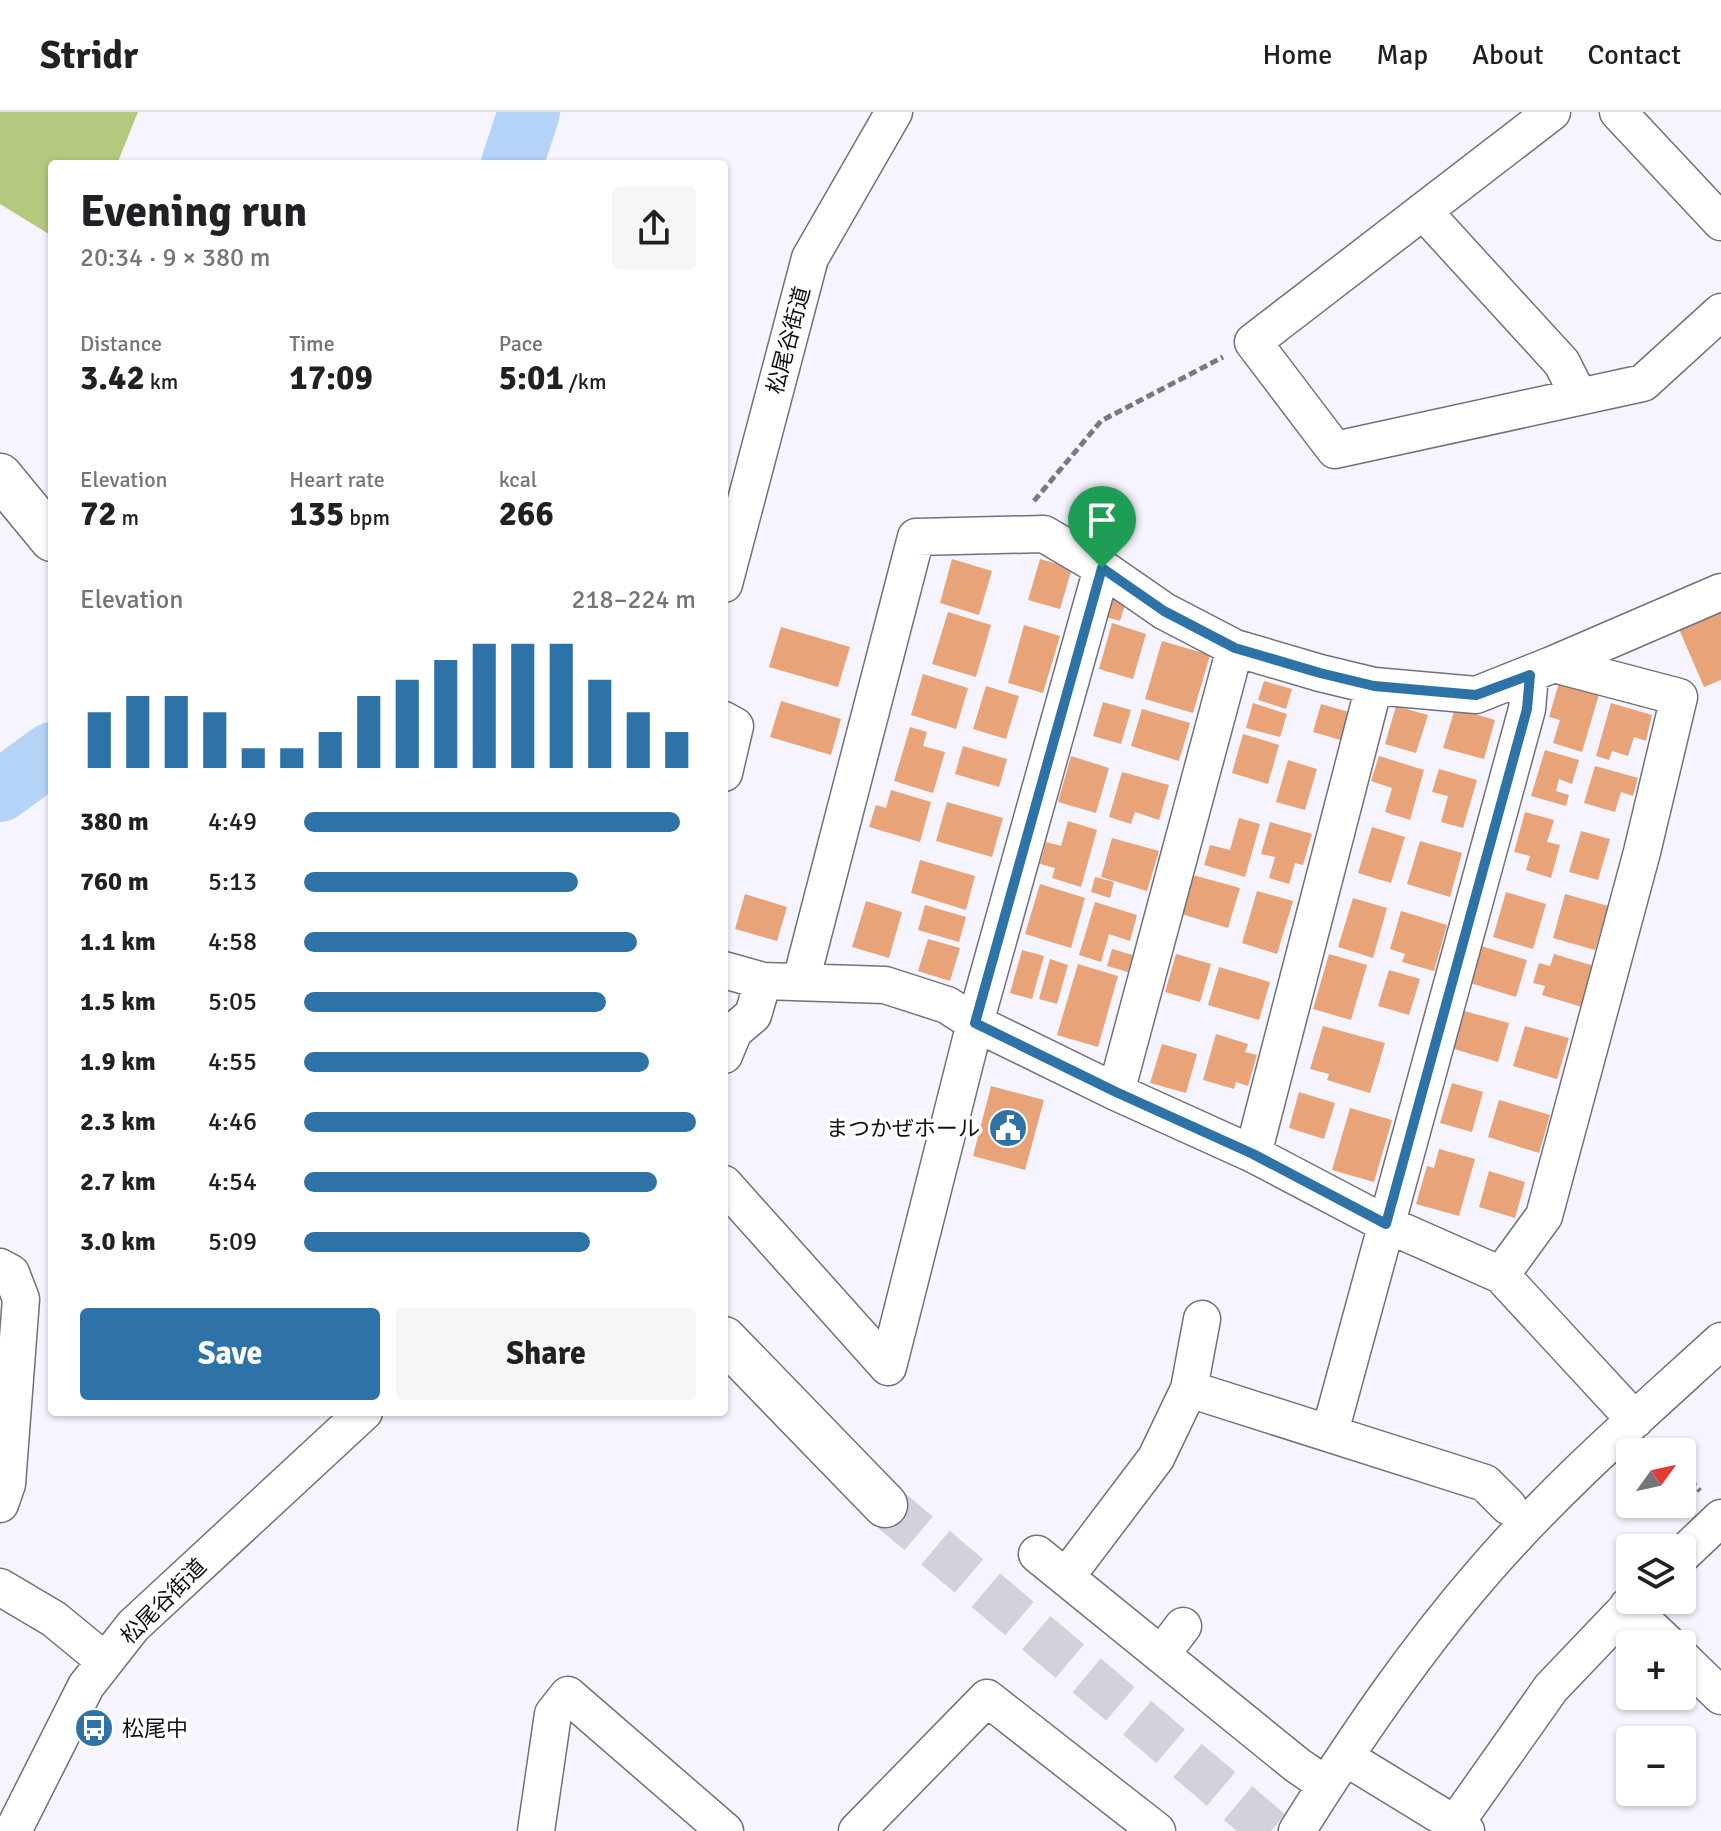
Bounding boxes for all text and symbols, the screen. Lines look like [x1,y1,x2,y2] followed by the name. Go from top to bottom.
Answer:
[40,32,138,79] text: Stridr
[1263,38,1332,72] text: Home
[1376,38,1428,72] text: Map
[1472,38,1544,72] text: About
[1588,38,1681,72] text: Contact
[80,185,307,239] text: Evening run
[612,186,696,270] button: share
[80,242,271,274] text: 20:34 · 9 × 380 m
[761,284,816,397] street label: 松尾谷街道
[80,330,162,357] text: Distance
[289,330,335,357] text: Time
[499,330,543,357] text: Pace
[80,357,145,399] text: 3.42
[289,357,373,399] text: 17:09
[499,357,564,399] text: 5:01
[145,368,178,395] text: km
[564,368,606,395] text: /km
[80,466,168,493] text: Elevation
[289,466,385,493] text: Heart rate
[499,466,537,493] text: kcal
[1068,486,1136,568] pin
[80,493,117,535] text: 72
[289,493,344,535] text: 135
[499,493,554,535] text: 266
[1080,498,1124,542] icon: arrive
[117,504,139,531] text: m
[344,504,390,531] text: bpm
[80,584,184,616] text: Elevation
[572,584,696,616] text: 218–224 m
[80,806,149,838] text: 380 m
[208,806,257,838] text: 4:49
[80,866,149,898] text: 760 m
[208,866,257,898] text: 5:13
[80,926,156,958] text: 1.1 km
[208,926,257,958] text: 4:58
[80,986,156,1018] text: 1.5 km
[208,986,257,1018] text: 5:05
[80,1046,156,1078] text: 1.9 km
[208,1046,257,1078] text: 4:55
[80,1106,156,1138] text: 2.3 km
[208,1106,257,1138] text: 4:46
[987,1107,1029,1149] public building icon: まつかぜホール
[826,1115,980,1142] place label: まつかぜホール
[80,1166,156,1198] text: 2.7 km
[208,1166,257,1198] text: 4:54
[80,1226,156,1258] text: 3.0 km
[208,1226,257,1258] text: 5:09
[80,1308,380,1400] button: Save
[396,1308,696,1400] button: Share
[1616,1438,1696,1518] north arrow
[1616,1438,1696,1806] map controls
[1616,1534,1696,1614] button: layers
[115,1553,212,1650] street label: 松尾谷街道
[1616,1630,1696,1710] button: +
[73,1707,115,1749] bus stop icon: 松尾中
[122,1715,188,1742] place label: 松尾中
[1616,1726,1696,1806] button: −

